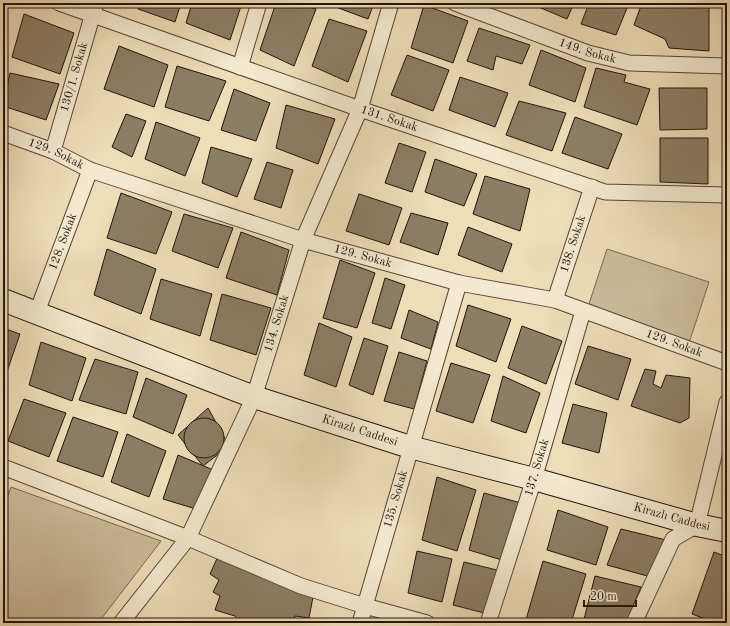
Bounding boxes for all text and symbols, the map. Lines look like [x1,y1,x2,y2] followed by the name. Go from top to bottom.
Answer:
[557,37,617,66] street label: 149. Sokak
[59,41,90,113] street label: 130/1. Sokak
[359,104,419,134] street label: 131. Sokak
[27,137,86,172] street label: 129. Sokak
[47,212,79,272] street label: 128. Sokak
[558,214,588,274] street label: 138. Sokak
[333,243,393,270] street label: 129. Sokak
[262,293,292,354] street label: 134. Sokak
[644,328,704,359] street label: 129. Sokak
[320,413,399,449] street label: Kirazlı Caddesi
[523,437,551,498] street label: 137. Sokak
[382,469,410,529] street label: 135. Sokak
[632,501,711,533] street label: Kirazlı Caddesi
[584,582,636,608] scale bar
[590,591,617,603] text: 20 m

